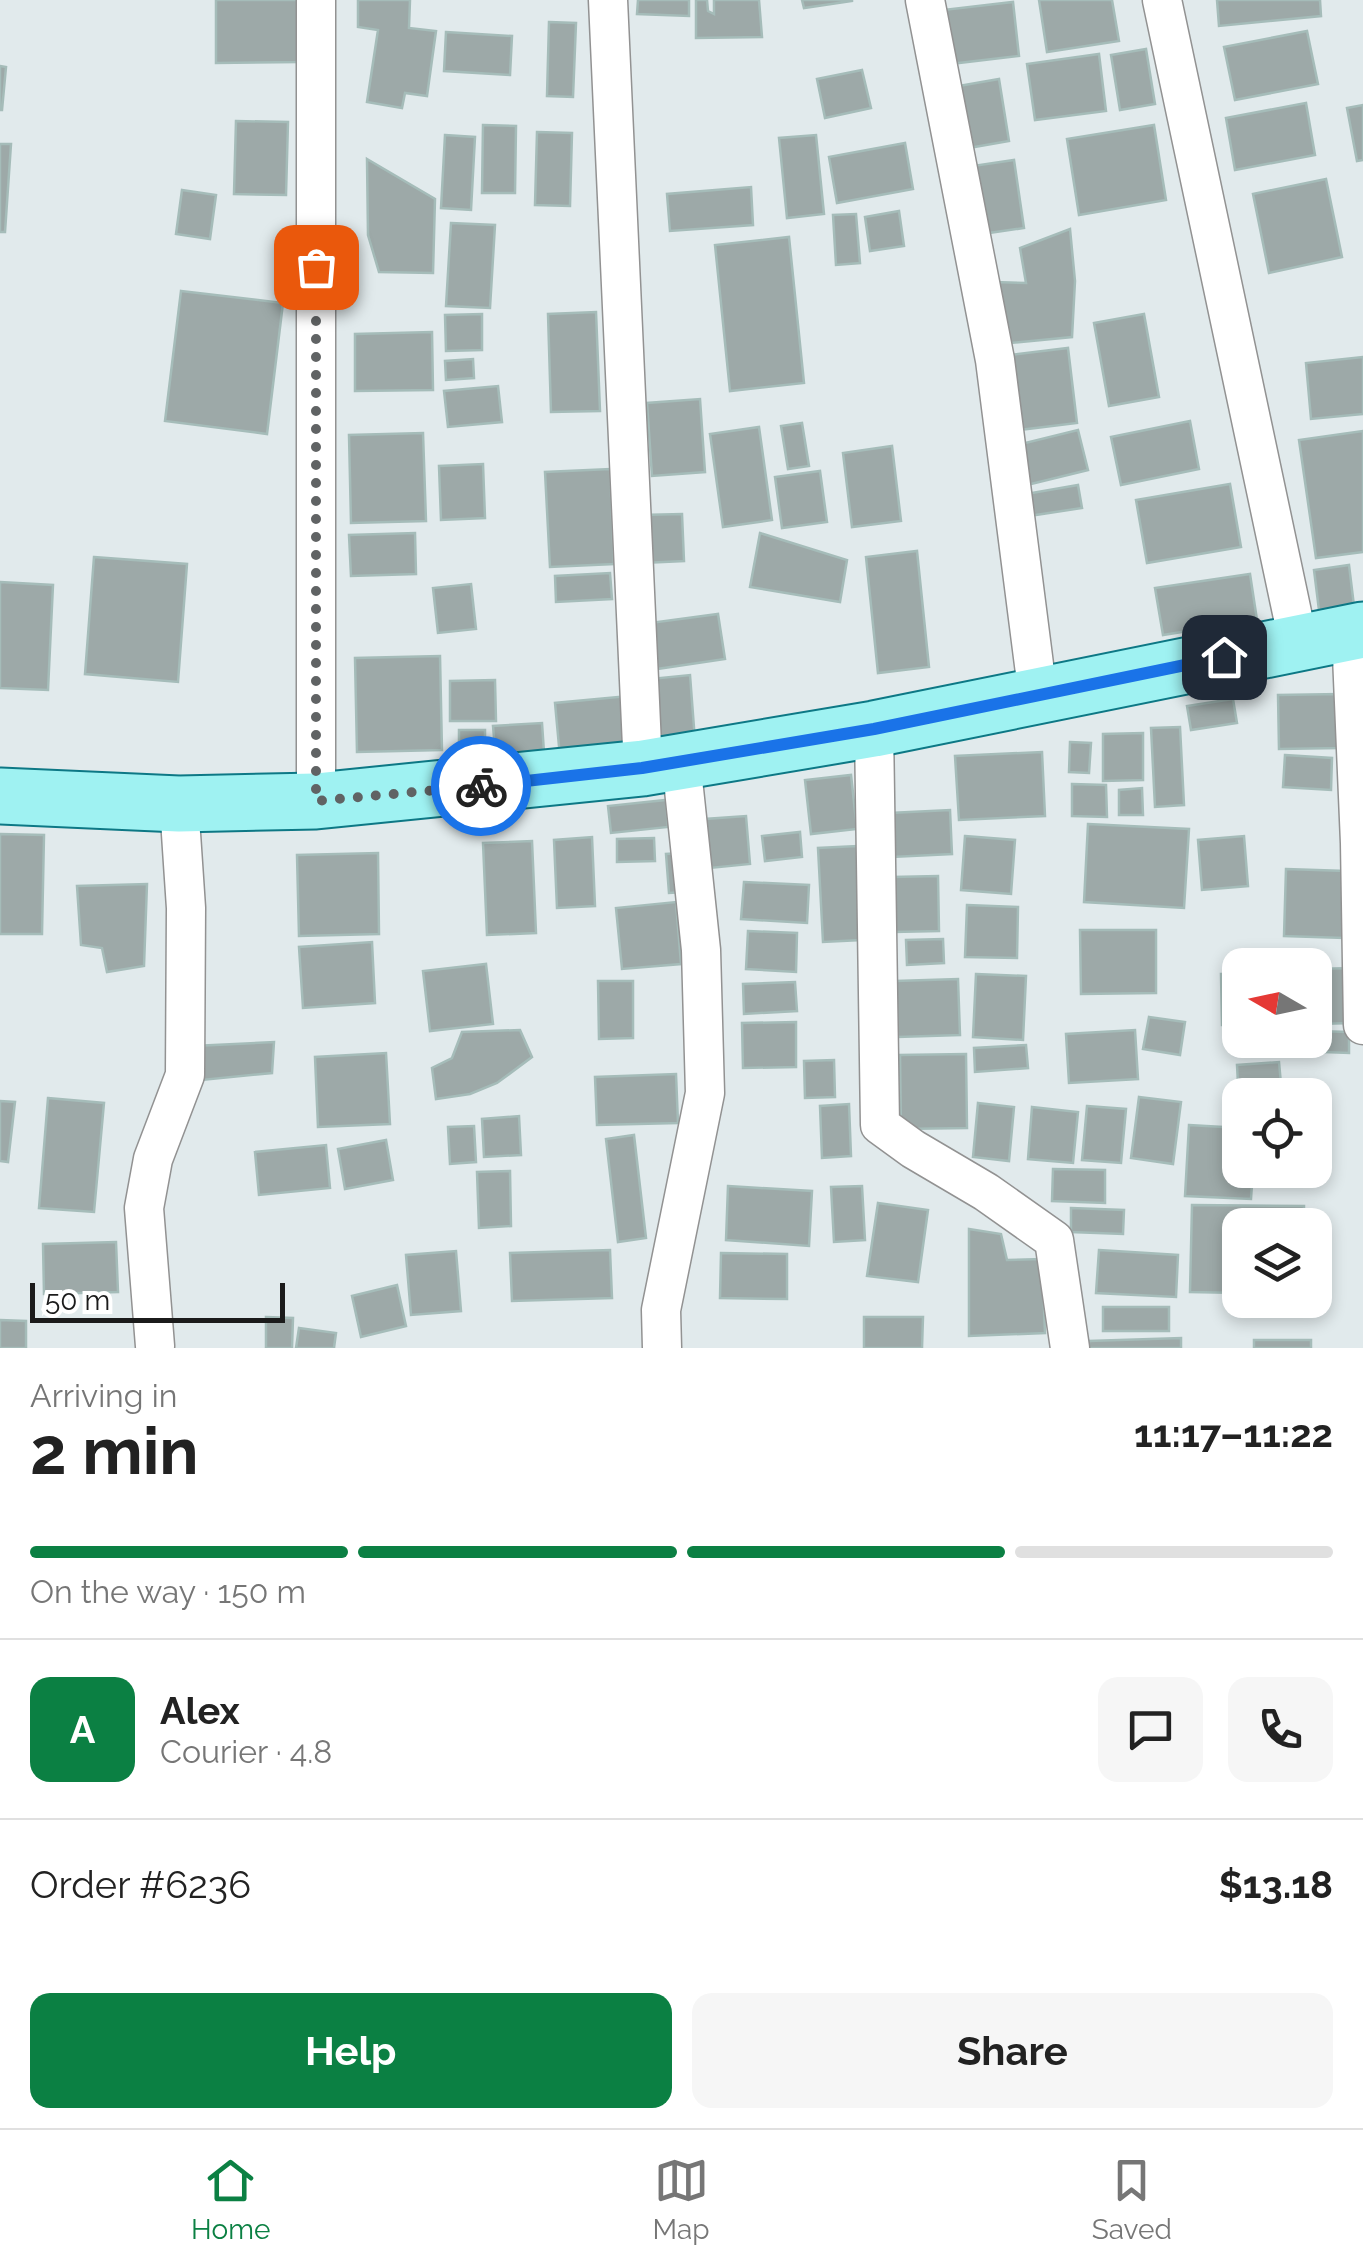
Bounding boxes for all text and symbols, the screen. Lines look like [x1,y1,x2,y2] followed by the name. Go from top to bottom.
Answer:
[274,225,359,310] pin
[289,240,344,295] icon: bag
[1182,615,1267,700] pin
[1197,630,1252,685] icon: home
[431,736,531,836] courier
[454,759,509,814] icon: bike
[1222,948,1332,1058] north arrow
[1222,948,1332,1318] map controls
[1222,1078,1332,1188] button: locate
[1222,1208,1332,1318] button: layers
[30,1278,285,1322] scale bar
[45,1284,110,1317] text: 50 m
[30,1377,177,1414] text: Arriving in
[1134,1411,1333,1456] text: 11:17–11:22
[30,1413,199,1489] text: 2 min
[30,1573,306,1610] text: On the way · 150 m
[1098,1677,1203,1782] button: chat
[1228,1677,1333,1782] button: phone
[160,1688,240,1733] text: Alex
[70,1707,95,1752] text: A
[160,1733,332,1770] text: Courier · 4.8
[30,1862,251,1907] text: Order #6236
[1219,1862,1333,1907] text: $13.18
[30,1993,672,2108] button: Help
[692,1993,1333,2108] button: Share
[191,2153,270,2246] tab: Home
[653,2153,710,2246] tab: Map
[1092,2153,1172,2246] tab: Saved

